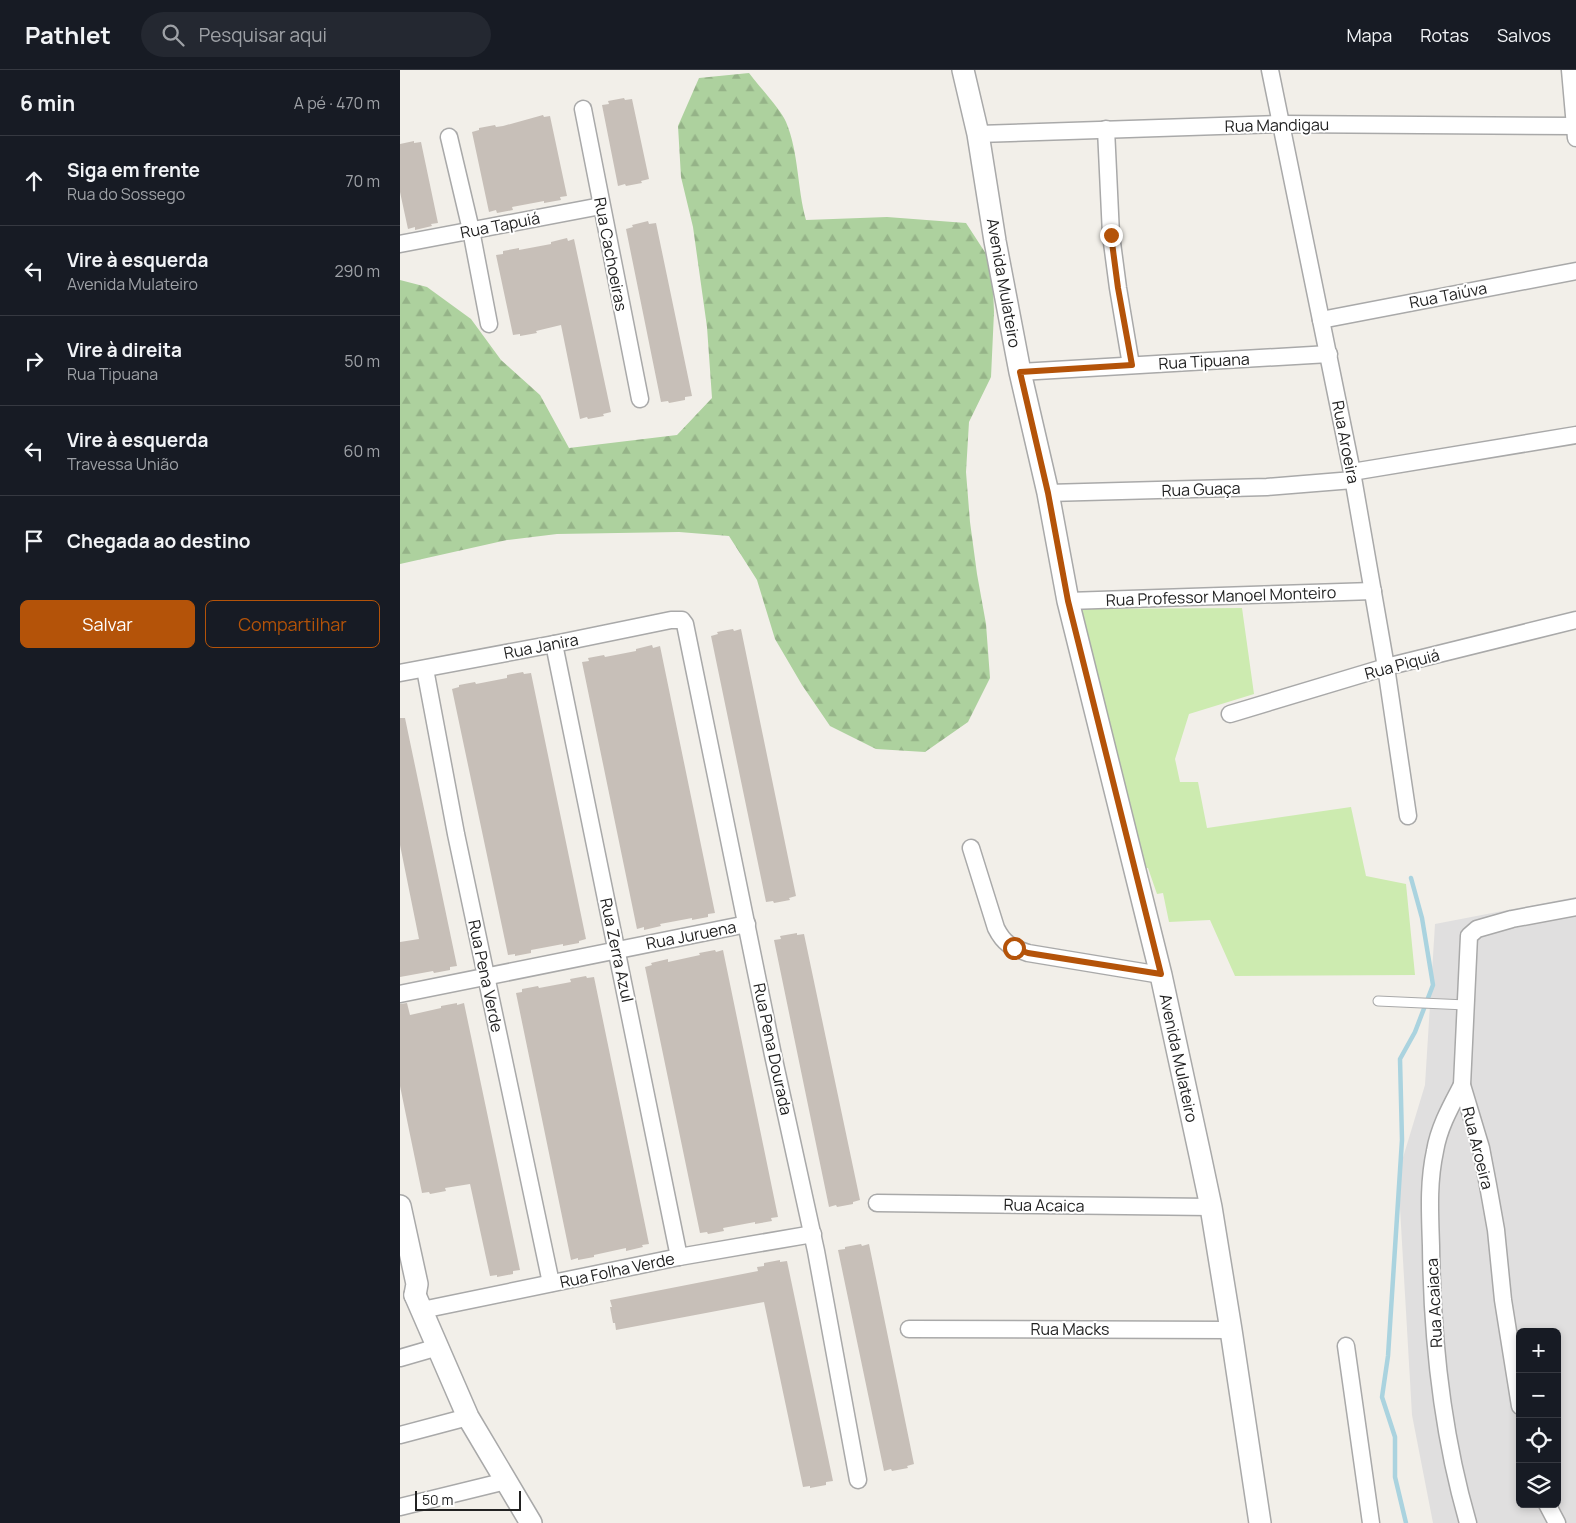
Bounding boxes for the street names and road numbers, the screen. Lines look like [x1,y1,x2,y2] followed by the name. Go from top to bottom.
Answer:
[1225,113,1329,137] street label: Rua Mandigau
[589,195,633,313] street label: Rua Cachoeiras
[458,207,542,243] street label: Rua Tapuiá
[982,217,1026,349] street label: Avenida Mulateiro
[1407,277,1489,313] street label: Rua Taiúva
[1158,348,1250,374] street label: Rua Tipuana
[1327,399,1365,485] street label: Rua Aroeira
[1161,477,1241,501] street label: Rua Guaça
[1105,581,1337,611] street label: Rua Professor Manoel Monteiro
[502,628,580,664] street label: Rua Janira
[1362,643,1442,685] street label: Rua Piquiá
[595,896,639,1004] street label: Rua Zerra Azul
[644,915,738,955] street label: Rua Juruena
[463,918,509,1034] street label: Rua Pena Verde
[748,981,798,1117] street label: Rua Pena Dourada
[1155,992,1203,1124] street label: Avenida Mulateiro
[1457,1104,1499,1192] street label: Rua Aroeira
[1003,1193,1085,1217] street label: Rua Acaica
[558,1247,676,1293] street label: Rua Folha Verde
[1421,1258,1447,1348] street label: Rua Acaiaca
[1030,1318,1110,1340] street label: Rua Macks

